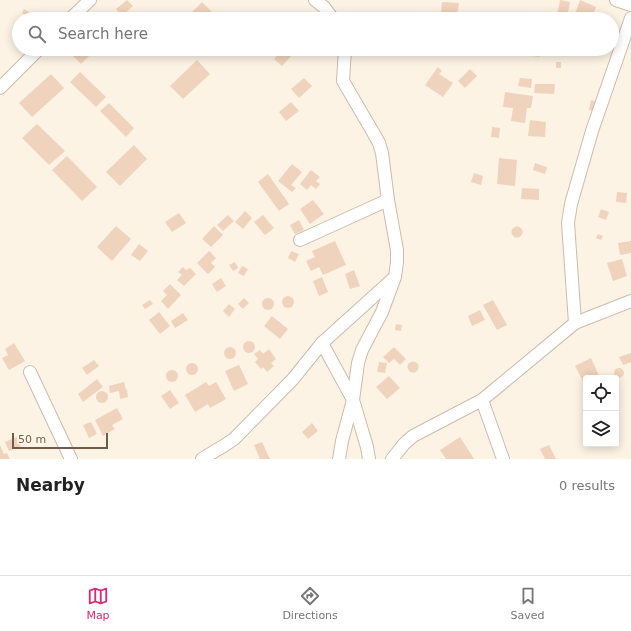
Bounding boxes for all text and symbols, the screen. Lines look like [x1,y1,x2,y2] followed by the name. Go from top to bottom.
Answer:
[12,12,619,56] search box
[26,23,48,45] icon: search
[58,25,148,43] text: Search here
[583,375,619,447] map controls
[583,375,619,411] button: locate
[583,411,619,447] button: layers
[12,431,108,450] scale bar
[18,433,46,446] text: 50 m
[16,475,85,495] text: Nearby
[559,478,615,493] text: 0 results
[86,585,110,622] tab: Map
[282,585,338,622] tab: Directions
[511,585,545,622] tab: Saved

